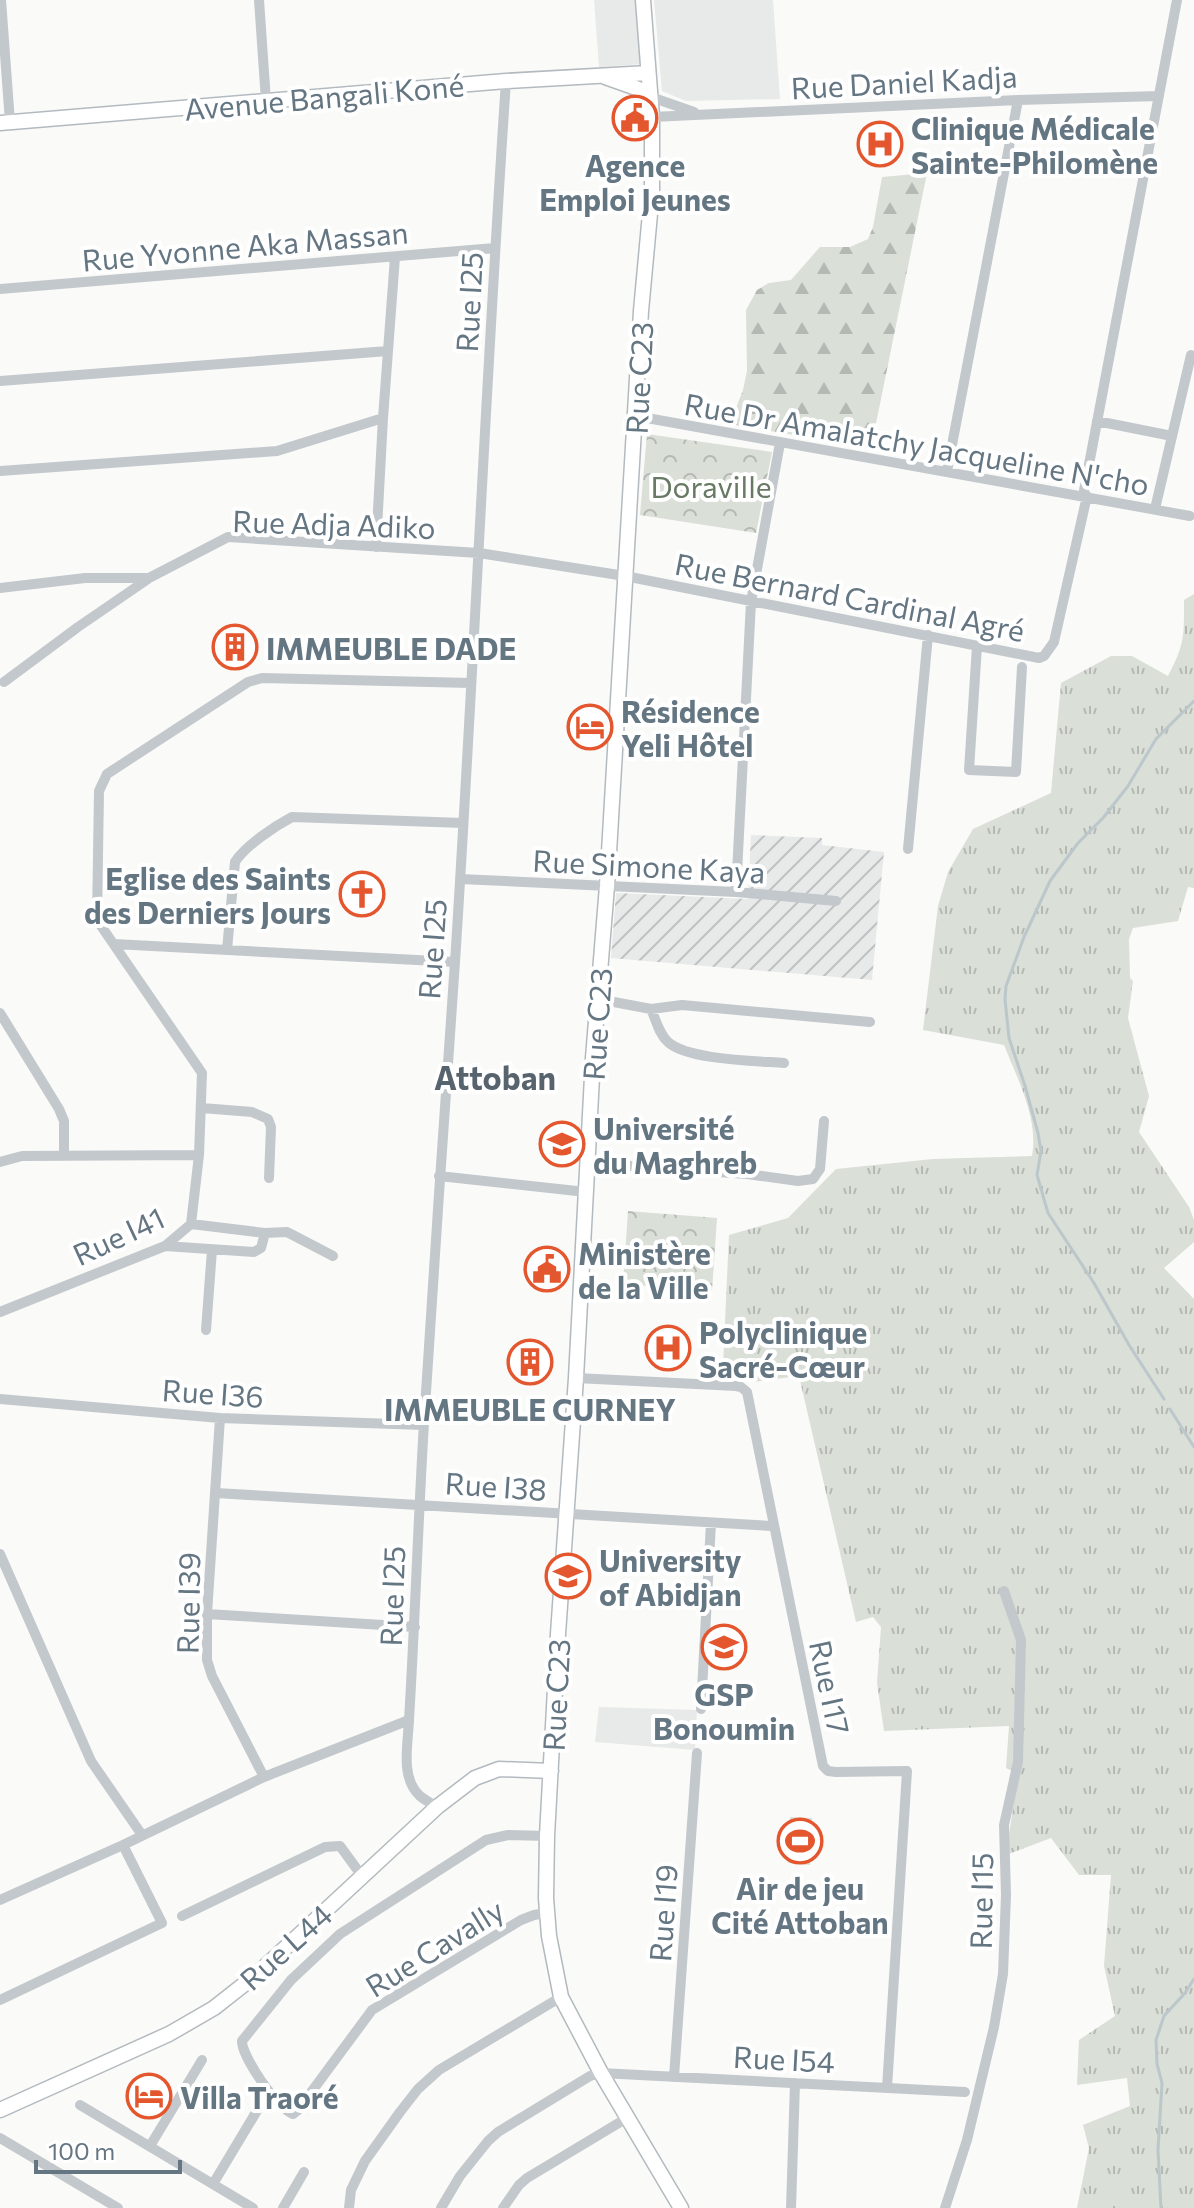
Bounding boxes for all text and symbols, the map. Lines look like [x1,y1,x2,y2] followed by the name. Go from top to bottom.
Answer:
[790,57,1018,105] street label: Rue Daniel Kadja
[183,65,465,127] street label: Avenue Bangali Koné
[611,94,659,142] public building icon: Agence Emploi Jeunes
[911,109,1158,180] place label: Clinique Médicale Sainte-Philomène
[856,120,904,168] hospital icon: Clinique Médicale Sainte-Philomène
[539,146,731,217] place label: Agence Emploi Jeunes
[80,212,410,278] street label: Rue Yvonne Aka Massan
[447,251,489,353] street label: Rue I25
[617,321,659,435] street label: Rue C23
[682,384,1152,502] street label: Rue Dr Amalatchy Jacqueline N'cho
[650,467,772,504] park label: Doraville
[232,501,436,545] street label: Rue Adja Adiko
[672,544,1028,648] street label: Rue Bernard Cardinal Agré
[211,623,259,671] building icon: IMMEUBLE DADE
[266,629,516,666] place label: IMMEUBLE DADE
[621,692,760,763] place label: Résidence Yeli Hôtel
[566,703,614,751] hotel icon: Résidence Yeli Hôtel
[532,840,766,890] street label: Rue Simone Kaya
[84,859,331,930] place label: Eglise des Saints des Derniers Jours
[338,870,386,918] church icon: Eglise des Saints des Derniers Jours
[409,898,453,1000] street label: Rue I25
[574,967,618,1081] street label: Rue C23
[434,1057,556,1097] district label: Attoban
[593,1109,757,1180] place label: Université du Maghreb
[538,1120,586,1168] school or university icon: Université du Maghreb
[66,1198,170,1272] street label: Rue I41
[578,1234,711,1305] place label: Ministère de la Ville
[523,1245,571,1293] public building icon: Ministère de la Ville
[699,1313,867,1384] place label: Polyclinique Sacré-Cœur
[644,1324,692,1372] hospital icon: Polyclinique Sacré-Cœur
[506,1338,554,1386] building icon: IMMEUBLE CURNEY
[161,1370,265,1414] street label: Rue I36
[384,1390,676,1427] place label: IMMEUBLE CURNEY
[444,1463,548,1507] street label: Rue I38
[599,1541,742,1612] place label: University of Abidjan
[371,1545,411,1647] street label: Rue I25
[168,1552,206,1654] street label: Rue I39
[544,1552,592,1600] school or university icon: University of Abidjan
[700,1623,748,1671] school or university icon: GSP Bonoumin
[803,1637,859,1737] street label: Rue I17
[534,1638,576,1752] street label: Rue C23
[653,1675,795,1746] place label: GSP Bonoumin
[776,1817,824,1865] sports icon: Air de jeu Cité Attoban
[961,1852,999,1950] street label: Rue I15
[640,1863,684,1963] street label: Rue I19
[711,1869,889,1940] place label: Air de jeu Cité Attoban
[358,1890,510,2004] street label: Rue Cavally
[231,1895,339,1997] street label: Rue L44
[732,2037,836,2079] street label: Rue I54
[125,2072,173,2120] hotel icon: Villa Traoré
[180,2078,339,2115] place label: Villa Traoré
[36,2124,180,2174] scale bar
[48,2136,115,2165] text: 100 m

